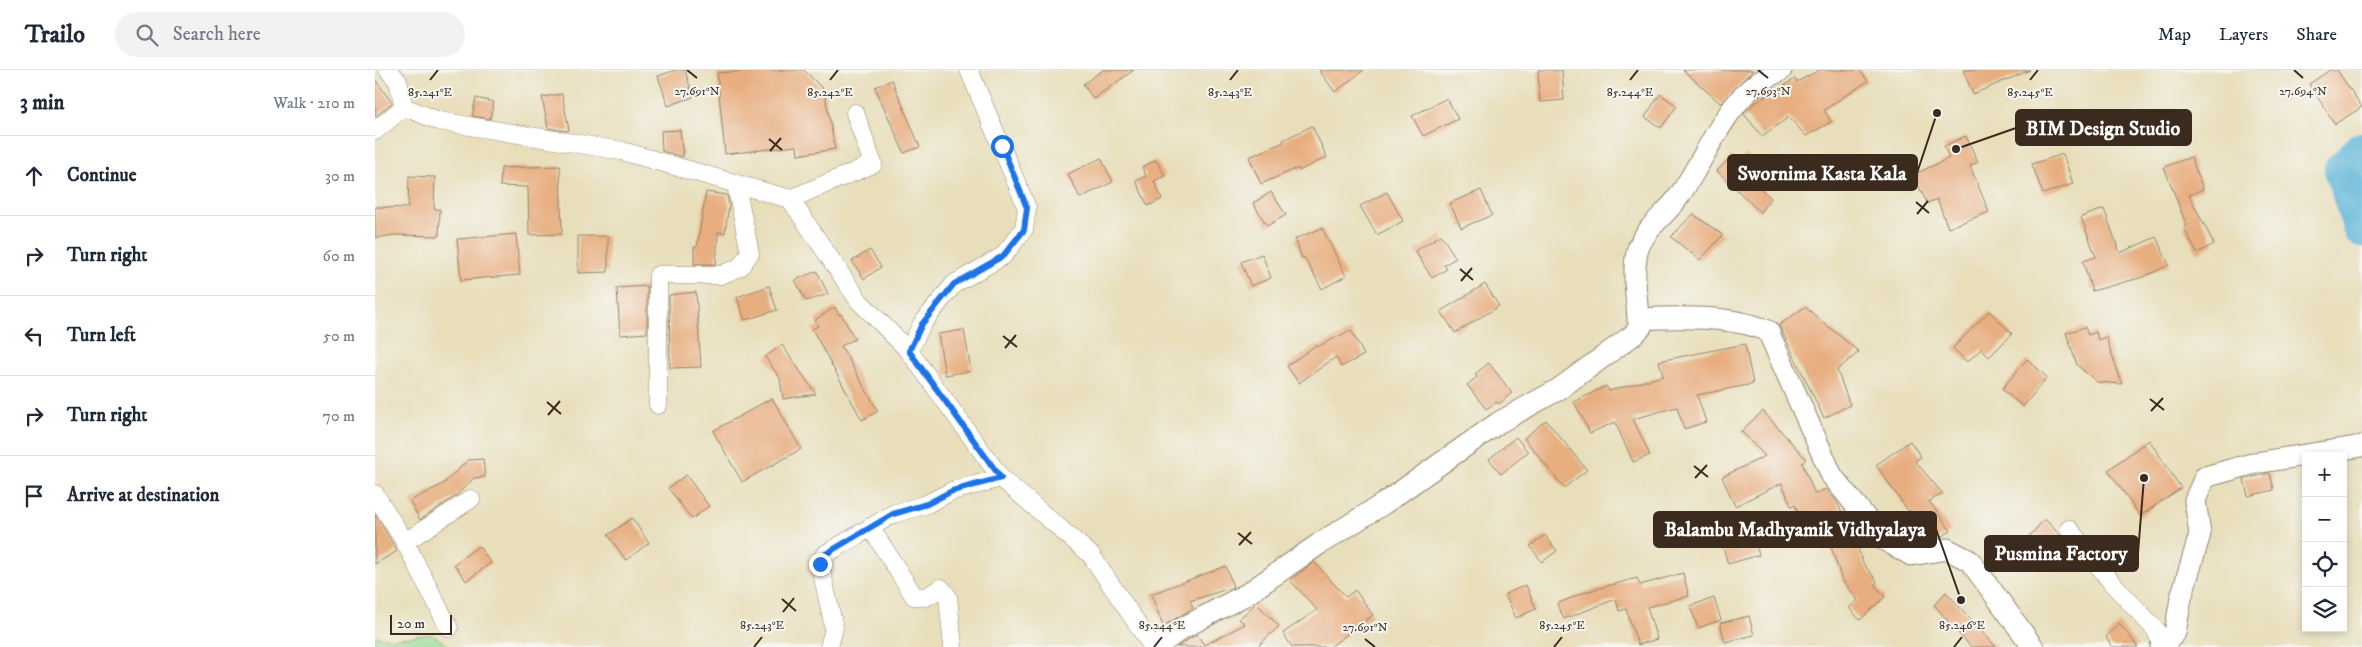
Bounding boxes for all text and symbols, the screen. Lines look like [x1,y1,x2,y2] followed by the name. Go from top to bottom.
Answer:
[115,12,465,57] search box
[25,20,85,50] text: Trailo
[133,21,161,49] icon: search
[173,23,261,46] text: Search here
[2158,24,2191,46] text: Map
[2219,24,2268,46] text: Layers
[2296,24,2337,46] text: Share
[675,84,720,99] text: 27.691°N
[1745,84,1791,99] text: 27.693°N
[2279,84,2327,99] text: 27.694°N
[408,85,452,100] text: 85.241°E
[807,85,853,100] text: 85.242°E
[1208,85,1253,100] text: 85.243°E
[1607,85,1654,100] text: 85.244°E
[2007,85,2053,100] text: 85.245°E
[20,90,65,116] text: 3 min
[273,93,355,113] text: Walk · 210 m
[2016,110,2191,145] callout: BIM Design Studio
[2026,117,2180,142] text: BIM Design Studio
[991,135,1014,158] route start
[1728,155,1917,190] callout: Swornima Kasta Kala
[20,162,48,190] icon: ahead
[1737,162,1907,187] text: Swornima Kasta Kala
[67,164,137,187] text: Continue
[325,166,355,186] text: 30 m
[20,242,48,270] icon: right
[67,244,147,267] text: Turn right
[323,246,355,266] text: 60 m
[20,322,48,350] icon: left
[67,324,136,347] text: Turn left
[323,326,355,346] text: 50 m
[20,402,48,430] icon: right
[67,404,147,427] text: Turn right
[323,406,355,426] text: 70 m
[2302,452,2347,632] map controls
[2302,452,2347,497] button: +
[20,482,48,510] icon: arrive
[67,484,219,507] text: Arrive at destination
[2302,497,2347,542] button: −
[1654,512,1936,547] callout: Balambu Madhyamik Vidhyalaya
[1664,518,1926,543] text: Balambu Madhyamik Vidhyalaya
[1985,536,2138,571] callout: Pusmina Factory
[1994,542,2128,567] text: Pusmina Factory
[2302,542,2347,587] button: locate
[809,553,832,576] route end
[2302,587,2347,632] button: layers
[390,612,453,635] scale bar
[397,615,425,633] text: 20 m
[740,618,785,633] text: 85.243°E
[1139,618,1186,633] text: 85.244°E
[1539,618,1585,633] text: 85.245°E
[1939,618,1985,633] text: 85.246°E
[1343,620,1388,635] text: 27.691°N

